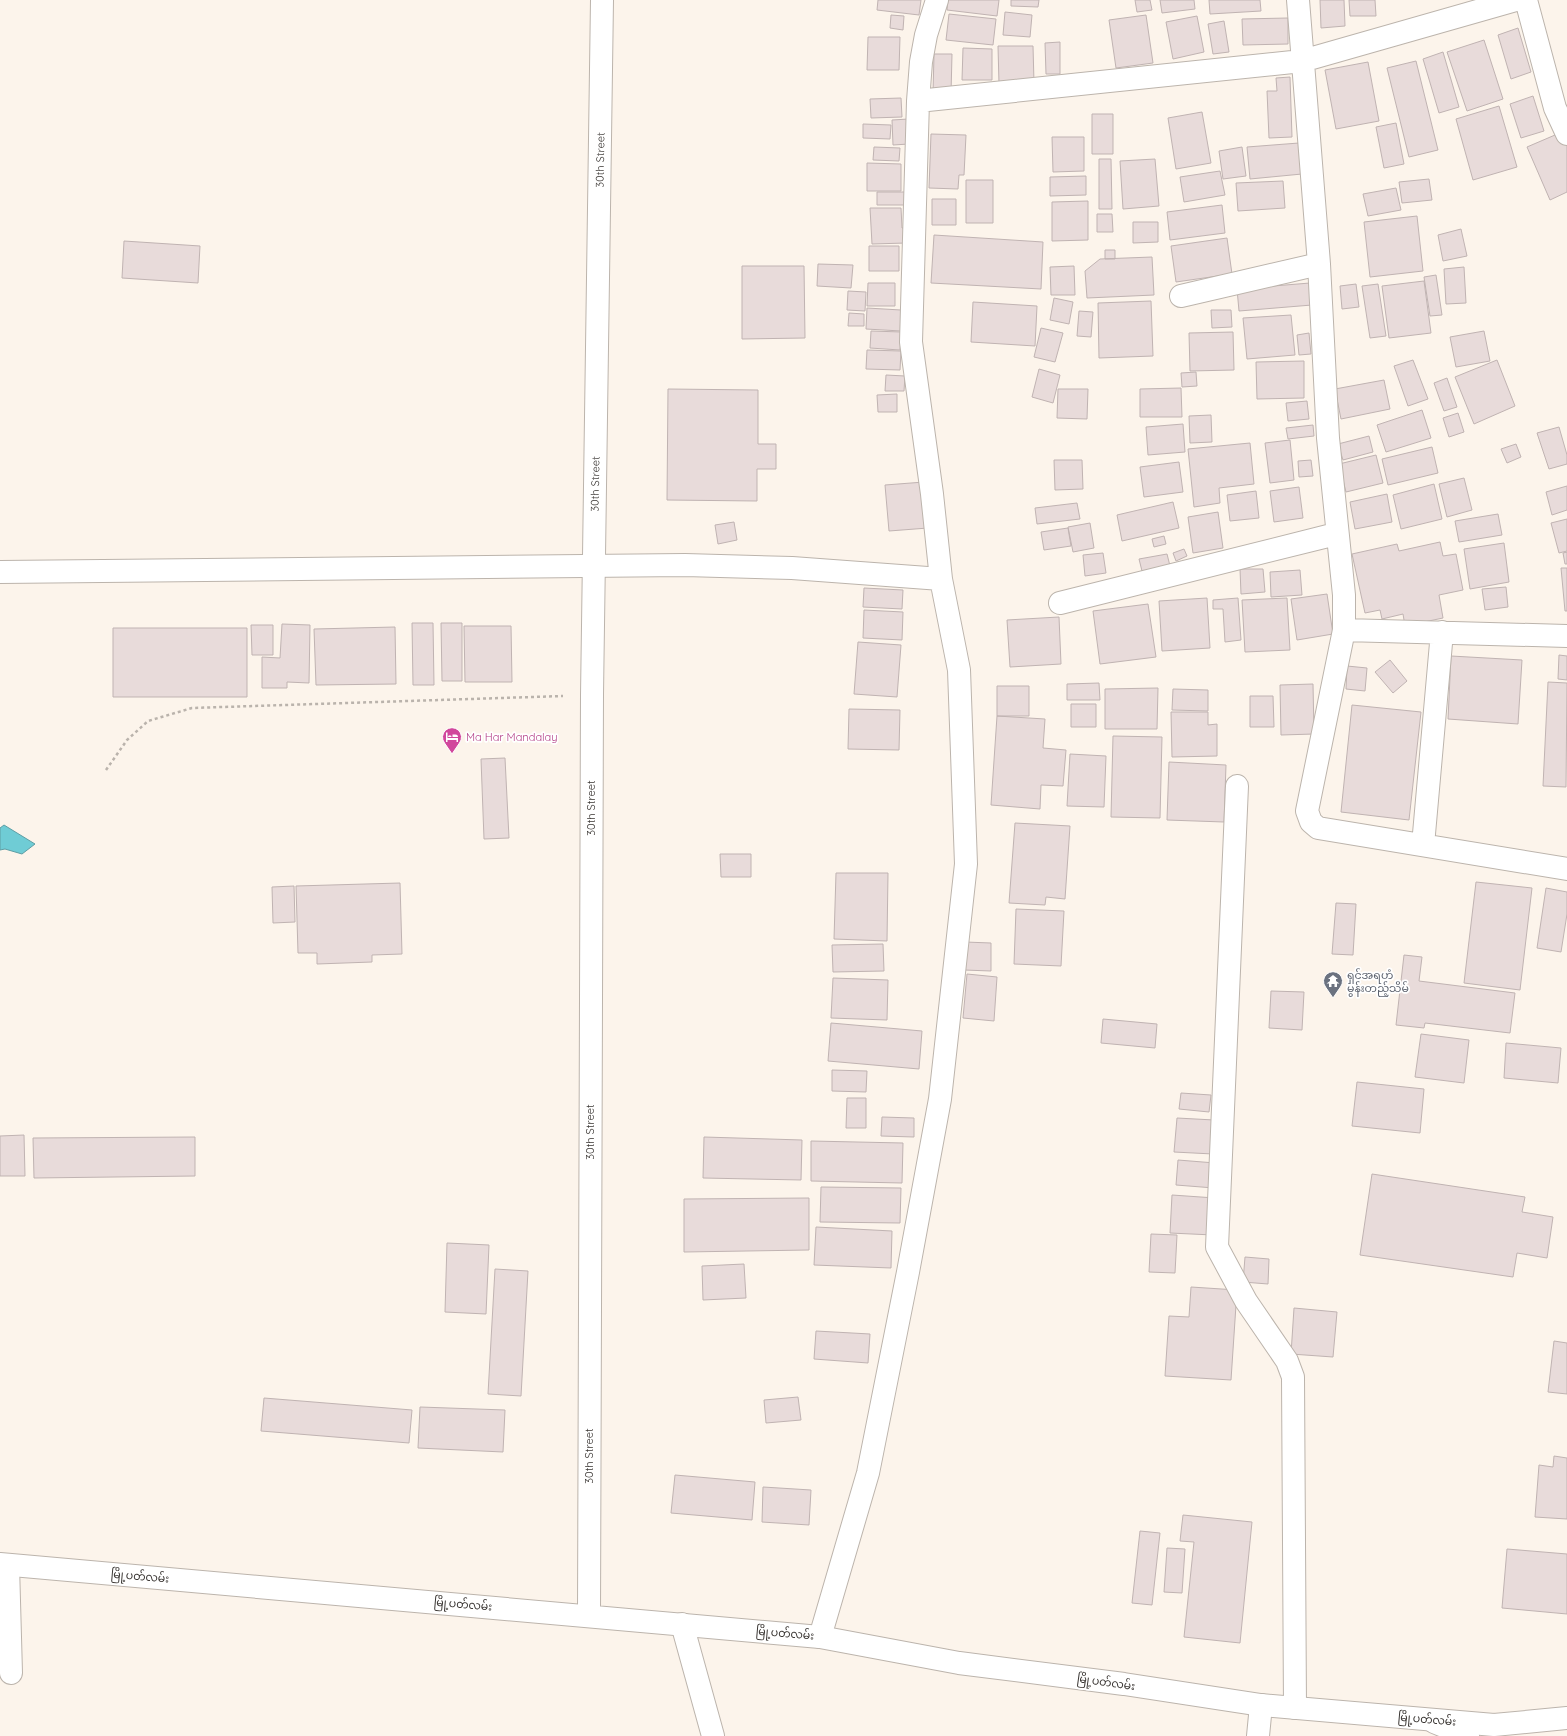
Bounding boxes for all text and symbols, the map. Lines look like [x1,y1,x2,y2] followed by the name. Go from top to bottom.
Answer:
[593,132,607,188] street label: 30th Street
[588,456,602,512] street label: 30th Street
[441,726,463,754] hotel icon: Ma Har Mandalay
[466,730,558,744] place label: Ma Har Mandalay
[584,780,598,836] street label: 30th Street
[1347,968,1409,997] place label: ရှင်အရဟံ မွန်းတည့်သိမ်
[1322,970,1344,998] temple icon: ရှင်အရဟံ မွန်းတည့်သိမ်
[583,1104,597,1160] street label: 30th Street
[582,1428,596,1484] street label: 30th Street
[110,1566,170,1588] street label: မြို့ပတ်လမ်း
[433,1594,493,1616] street label: မြို့ပတ်လမ်း
[755,1623,815,1645] street label: မြို့ပတ်လမ်း
[1076,1671,1136,1695] street label: မြို့ပတ်လမ်း
[1397,1709,1457,1731] street label: မြို့ပတ်လမ်း

